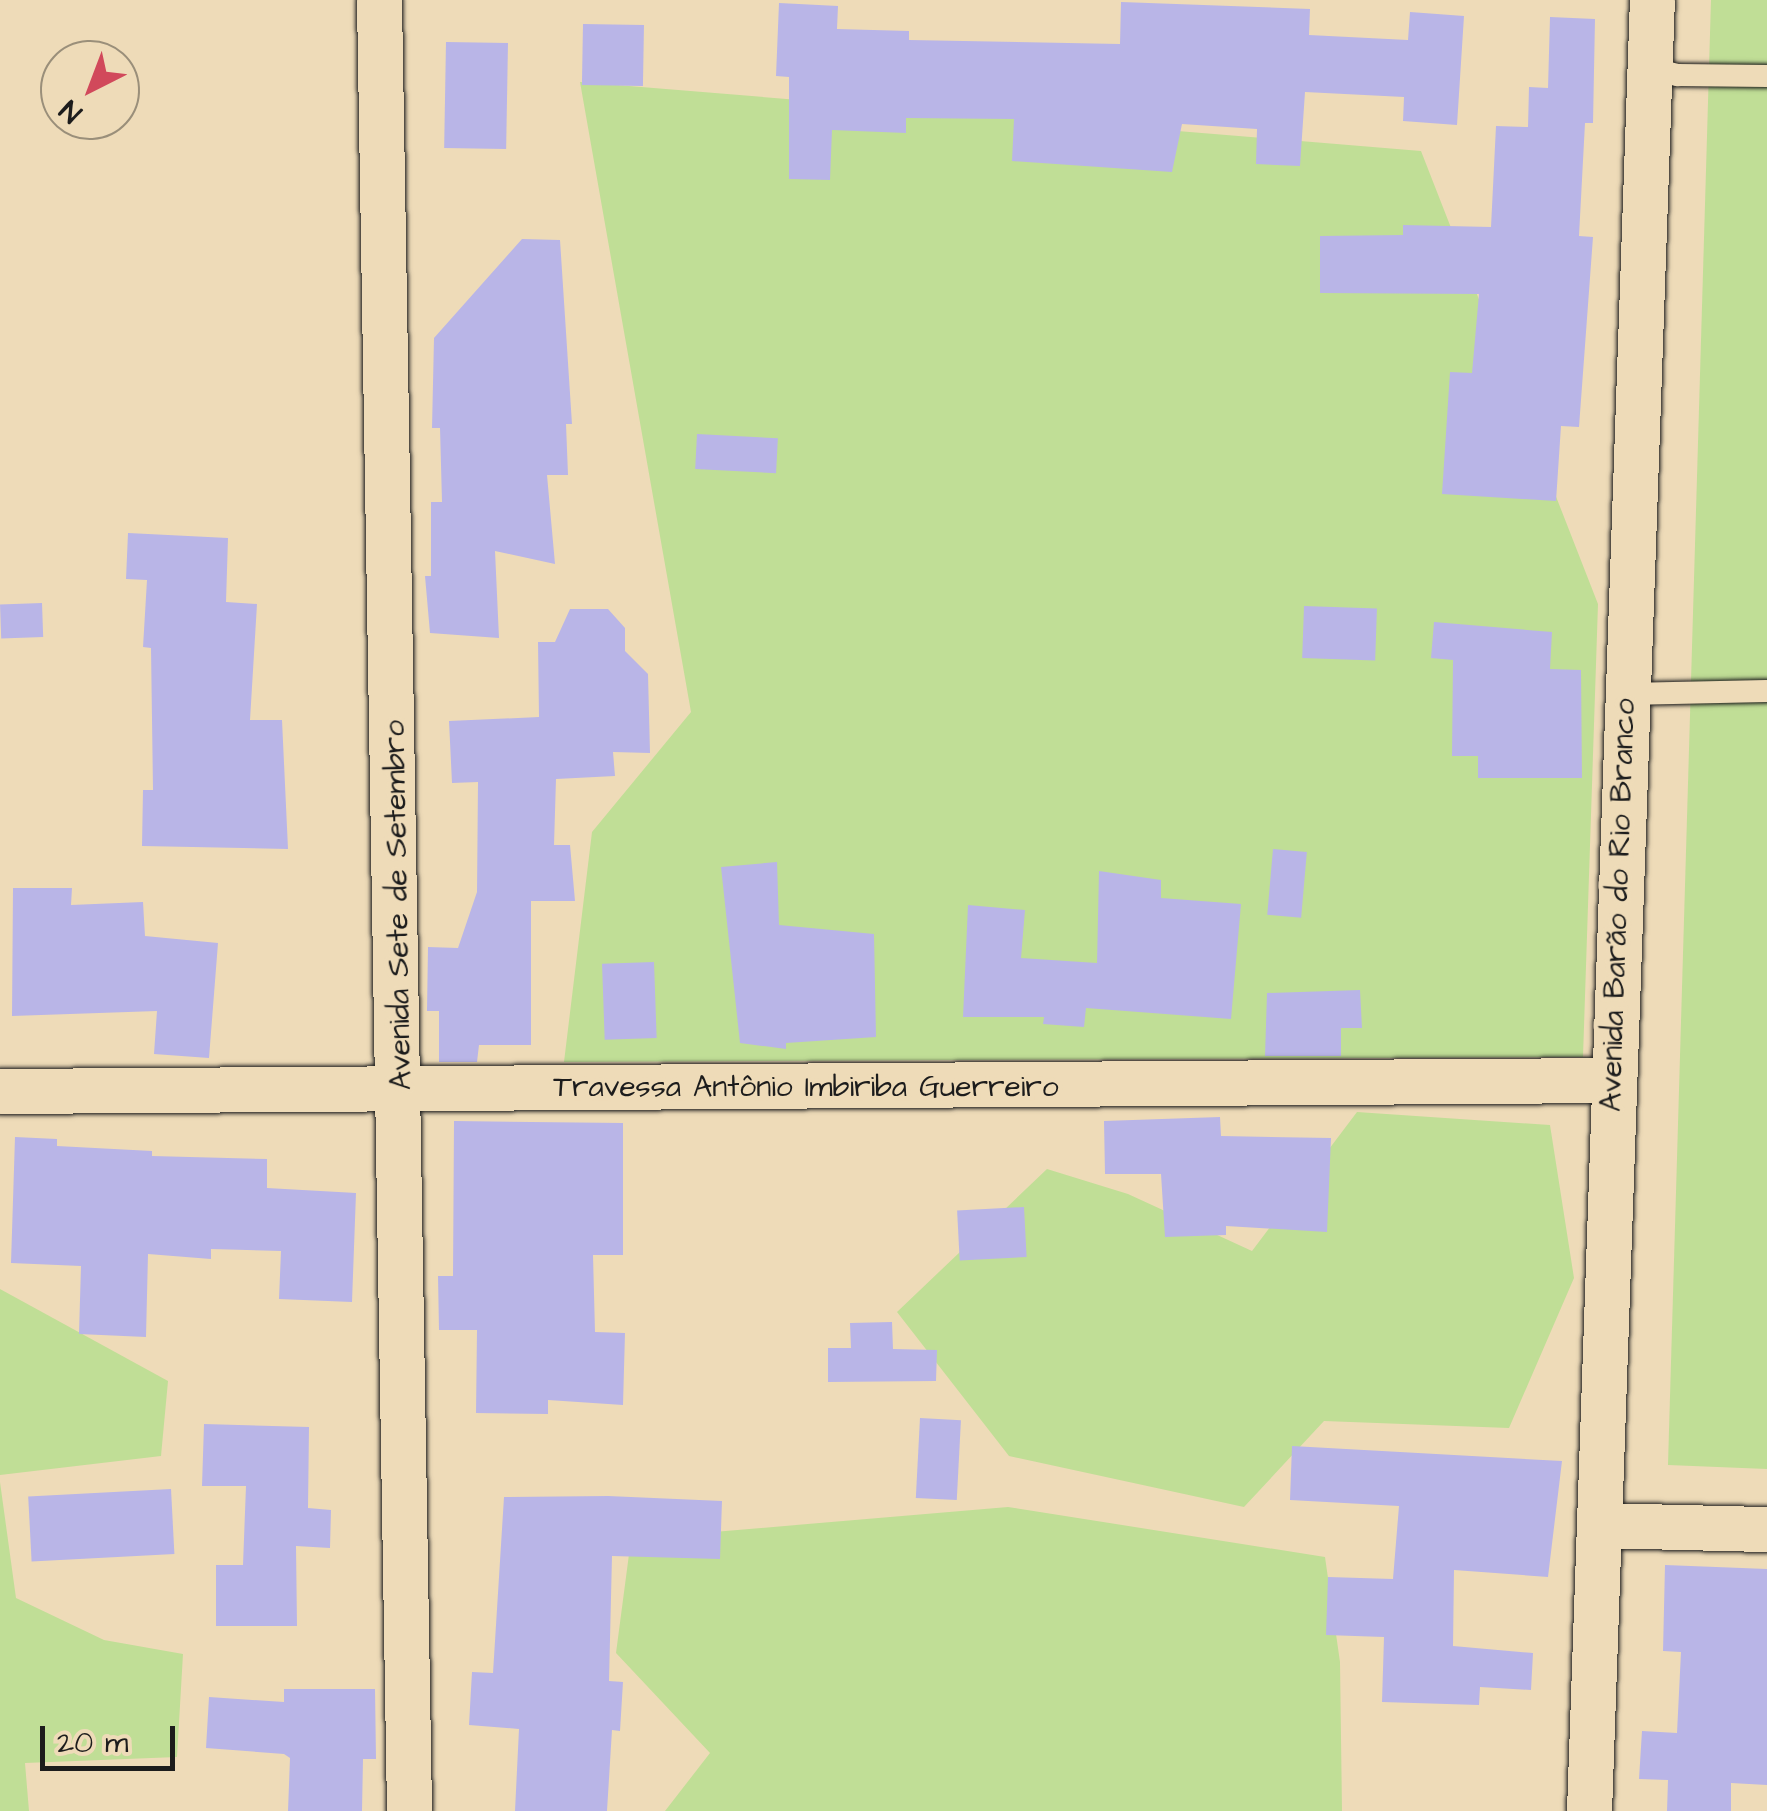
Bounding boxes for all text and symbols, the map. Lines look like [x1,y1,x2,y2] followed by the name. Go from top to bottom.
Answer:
[40,40,140,140] north arrow
[51,91,91,132] text: N
[1593,698,1643,1112] street label: Avenida Barão do Rio Branco
[377,720,419,1090] street label: Avenida Sete de Setembro
[553,1069,1059,1105] street label: Travessa Antônio Imbiriba Guerreiro
[45,1706,180,1768] scale bar
[57,1722,128,1764] text: 20 m

